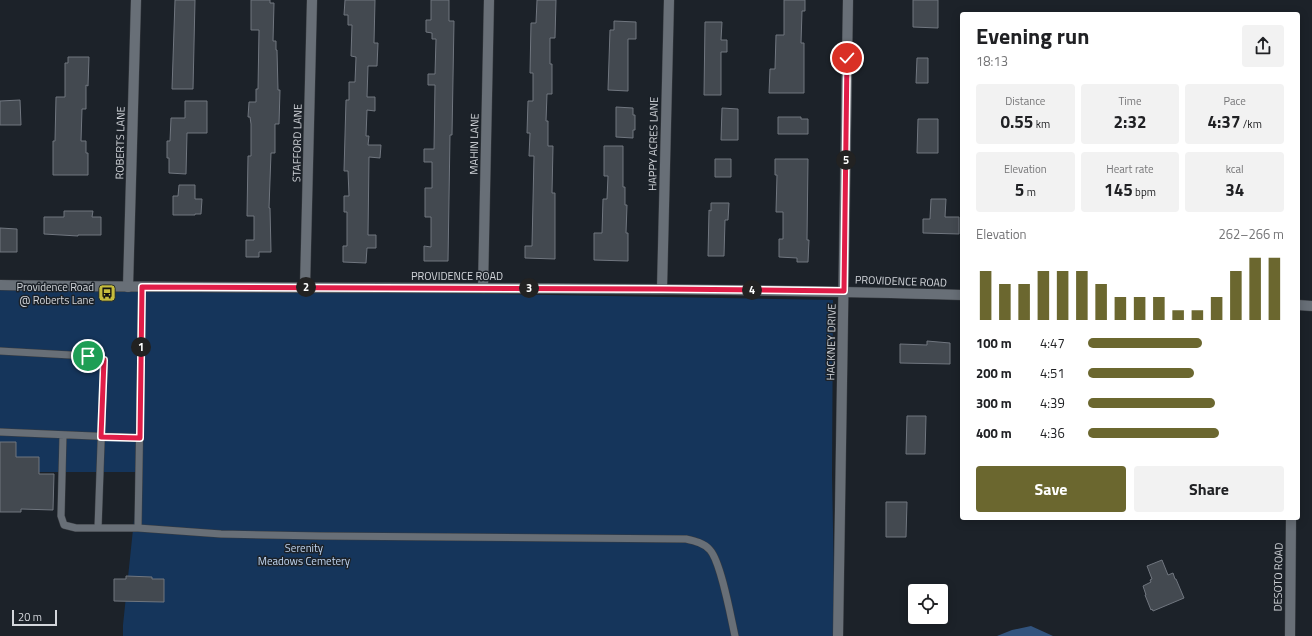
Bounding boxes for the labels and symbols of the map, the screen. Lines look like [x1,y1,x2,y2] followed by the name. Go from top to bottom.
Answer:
[830,41,864,75] pin
[644,97,662,191] street label: HAPPY ACRES LANE
[288,104,306,182] street label: STAFFORD LANE
[111,106,129,180] street label: ROBERTS LANE
[465,113,483,175] street label: MAHIN LANE
[836,150,856,170] pin: 5
[411,268,503,284] street label: PROVIDENCE ROAD
[855,271,947,291] street label: PROVIDENCE ROAD
[296,277,316,297] pin: 2
[519,278,539,298] pin: 3
[17,279,94,308] place label: Providence Road @ Roberts Lane
[742,280,762,300] pin: 4
[97,283,117,303] bus stop icon: Providence Road @ Roberts Lane
[822,303,840,381] street label: HACKNEY DRIVE
[131,337,151,357] pin: 1
[71,339,105,373] pin
[258,540,351,569] park label: Serenity Meadows Cemetery
[1269,542,1287,612] street label: DESOTO ROAD
[12,608,57,627] scale bar

